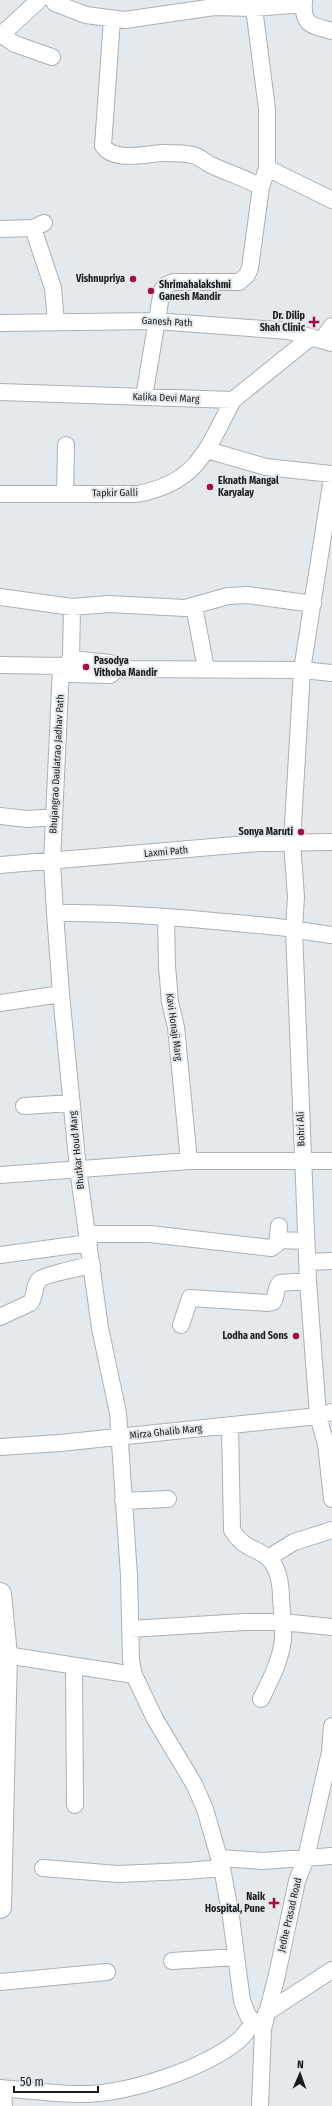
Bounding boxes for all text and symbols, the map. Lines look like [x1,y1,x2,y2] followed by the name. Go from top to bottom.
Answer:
[75,273,125,285] place label: Vishnupriya
[128,274,138,284] marker: Vishnupriya
[159,279,231,303] place label: Shrimahalakshmi Ganesh Mandir
[146,286,156,296] marker: Shrimahalakshmi Ganesh Mandir
[260,310,306,334] place label: Dr. Dilip Shah Clinic
[141,315,193,329] street label: Ganesh Path
[308,316,320,328] marker: Dr. Dilip Shah Clinic
[132,391,200,405] street label: Kalika Devi Marg
[218,475,279,499] place label: Eknath Mangal Karyalay
[205,482,215,492] marker: Eknath Mangal Karyalay
[92,487,138,499] street label: Tapkir Galli
[93,655,158,679] place label: Pasodya Vithoba Mandir
[81,662,91,672] marker: Pasodya Vithoba Mandir
[47,694,67,834] street label: Bhujangrao Daulatrao Jadhav Path
[239,826,293,838] place label: Sonya Maruti
[296,827,306,837] marker: Sonya Maruti
[143,844,189,860] street label: Laxmi Path
[163,992,185,1062] street label: Kavi Honaji Marg
[67,1110,87,1190] street label: Bhutkar Houd Marg
[294,1111,308,1147] street label: Bohri Ali
[223,1330,289,1342] place label: Lodha and Sons
[291,1331,301,1341] marker: Lodha and Sons
[129,1422,203,1442] street label: Mirza Ghalib Marg
[276,1877,304,1953] street label: Jedhe Prasad Road
[205,1891,266,1915] place label: Naik Hospital, Pune
[268,1897,280,1909] marker: Naik Hospital, Pune
[280,2054,320,2094] north arrow
[297,2058,304,2071] text: N
[14,2068,98,2094] scale bar
[20,2075,44,2089] text: 50 m

